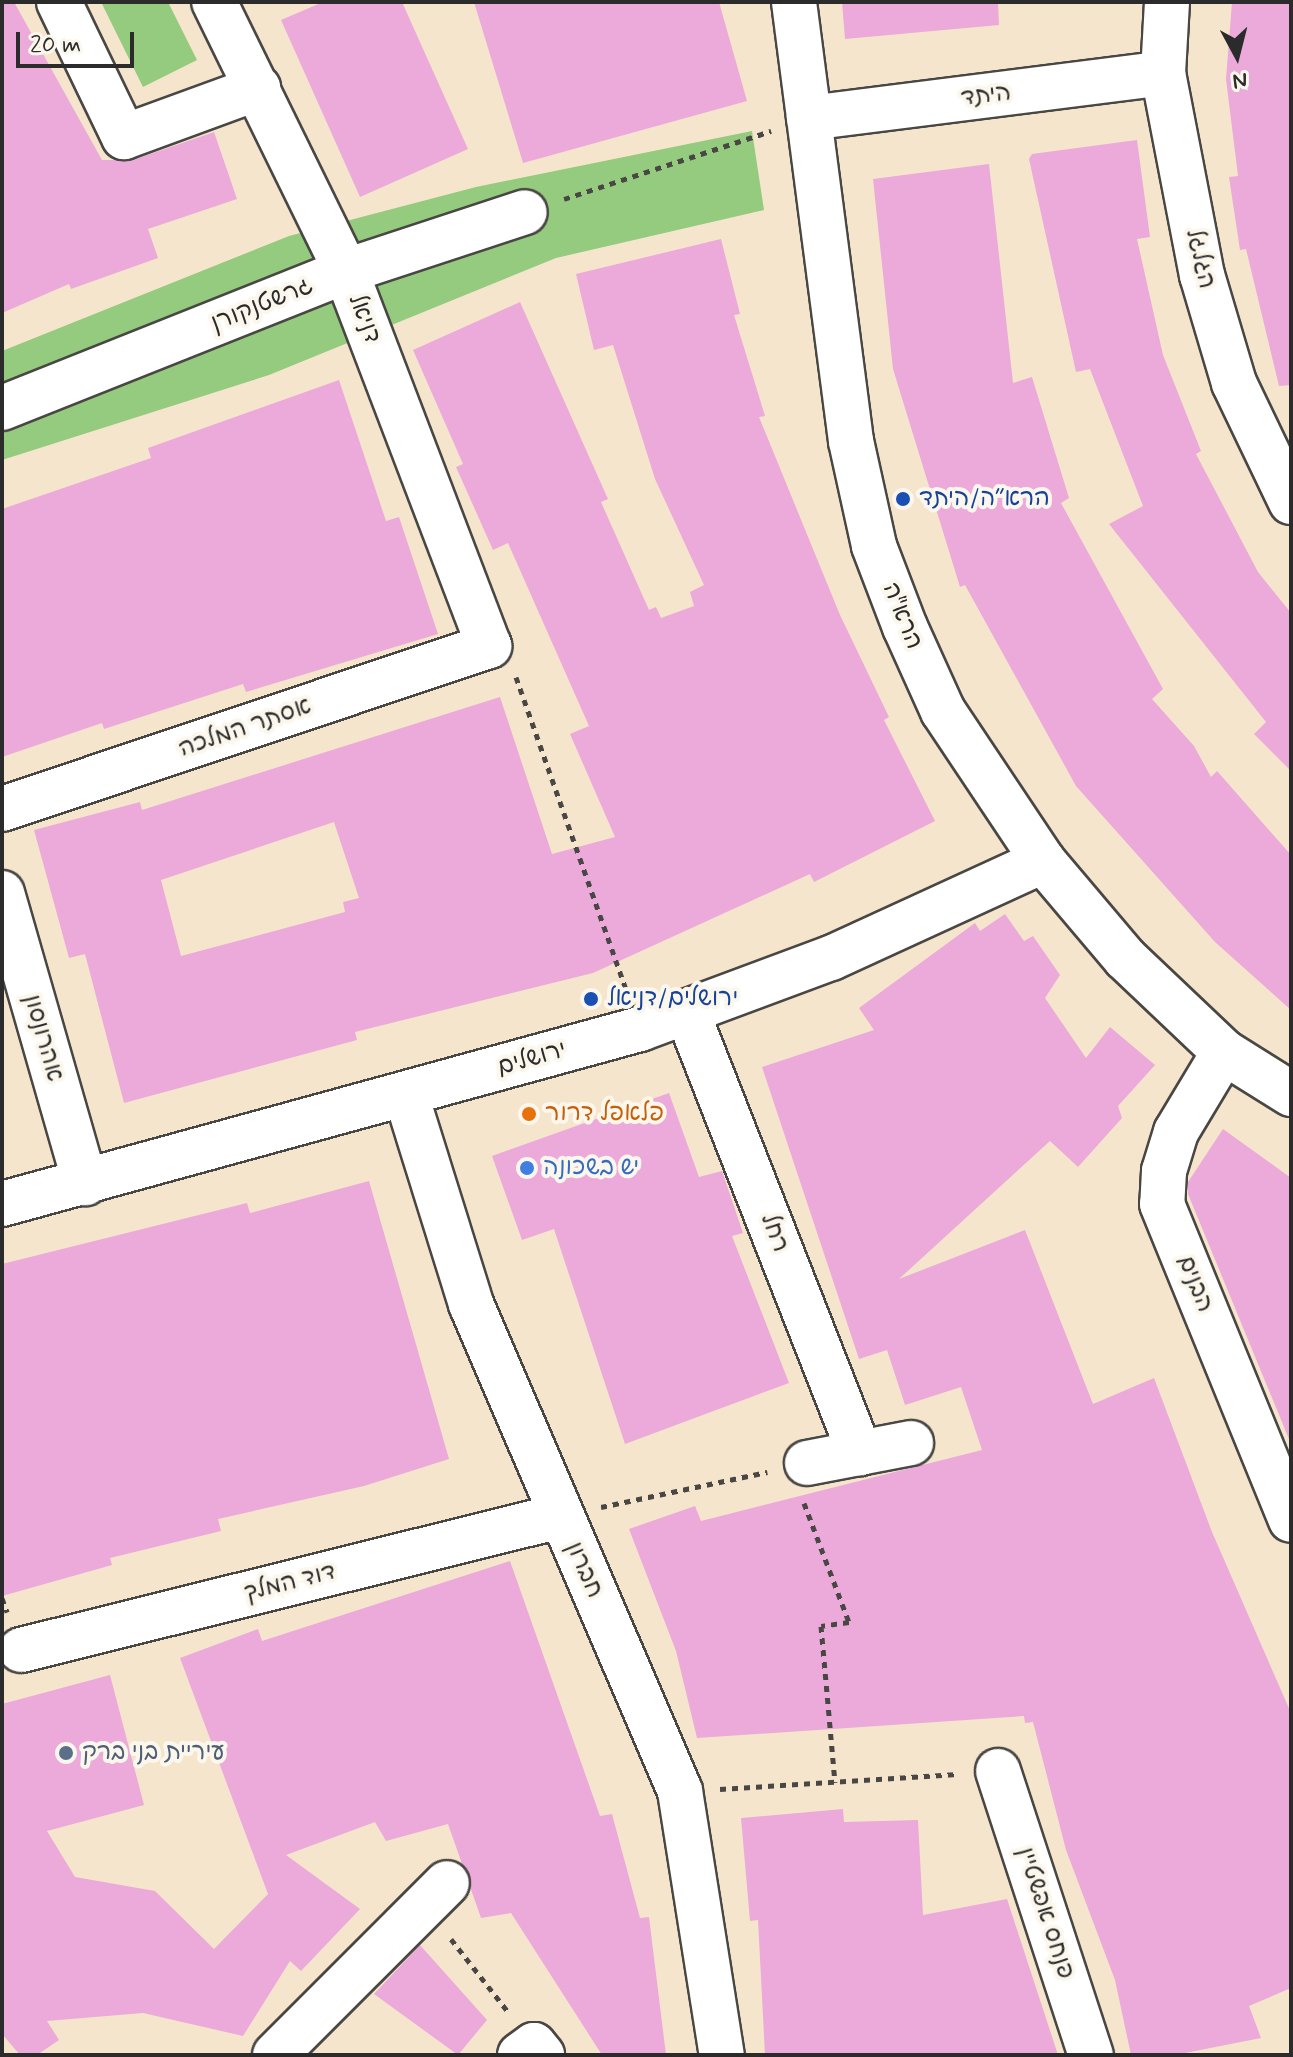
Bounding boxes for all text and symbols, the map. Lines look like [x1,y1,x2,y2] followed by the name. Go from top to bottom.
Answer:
[20,16,138,66] scale bar
[1197,16,1277,96] north arrow
[30,30,81,61] text: 20 m
[1231,65,1249,95] text: N
[959,79,1013,113] street label: היתד
[1179,226,1221,292] street label: הגלגל
[207,271,317,339] street label: גרשטנקורן
[342,290,386,348] street label: דניאל
[919,485,1050,513] place label: הרא״ה/היתד
[894,490,912,508] marker: הרא״ה/היתד
[876,579,928,653] street label: הרא"ה
[175,692,315,764] street label: אסתר המלכה
[607,985,738,1013] place label: ירושלים/דניאל
[582,990,600,1008] marker: ירושלים/דניאל
[17,991,69,1085] street label: אהרונסון
[494,1035,570,1083] street label: ירושלים
[545,1100,664,1128] place label: פלאפל דרור
[520,1105,538,1123] marker: פלאפל דרור
[543,1154,639,1182] place label: יש בשכונה
[518,1159,536,1177] marker: יש בשכונה
[754,1210,794,1256] street label: רחל
[1171,1251,1219,1317] street label: הבנים
[559,1538,609,1602] street label: חברון
[241,1558,339,1608] street label: דוד המלך
[82,1739,225,1767] place label: עיריית בני ברק
[57,1744,75,1762] marker: עיריית בני ברק
[1010,1844,1080,1982] street label: פנחס אפשטיין

